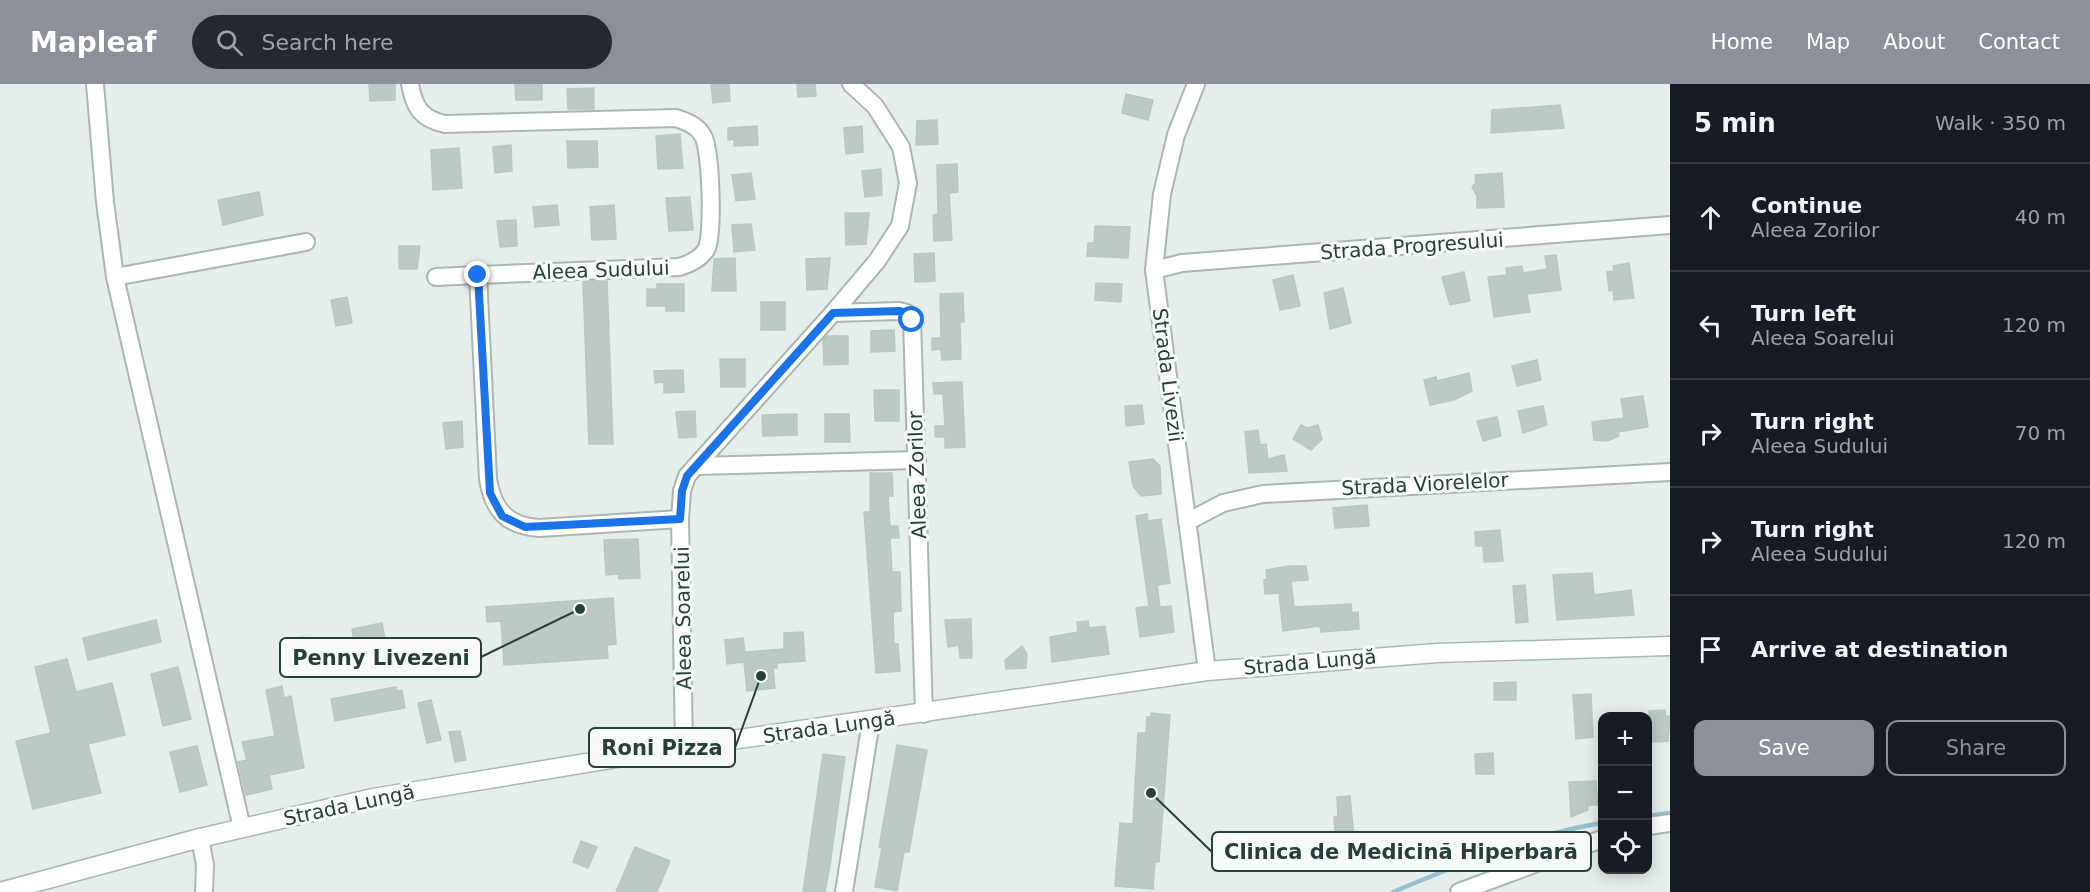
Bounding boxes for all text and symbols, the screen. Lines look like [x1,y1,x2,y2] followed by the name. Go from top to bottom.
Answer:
[192,15,612,69] search box
[30,26,156,59] text: Mapleaf
[213,26,246,59] icon: search
[261,30,394,55] text: Search here
[1711,30,1773,54] text: Home
[1806,30,1850,54] text: Map
[1883,30,1945,54] text: About
[1978,30,2060,54] text: Contact
[1694,108,1776,138] text: 5 min
[1935,111,2066,135] text: Walk · 350 m
[1751,193,1862,218] text: Continue
[1694,201,1727,234] icon: ahead
[2015,205,2066,229] text: 40 m
[1751,218,1879,242] text: Aleea Zorilor
[1320,228,1504,264] street label: Strada Progresului
[532,256,670,284] street label: Aleea Sudului
[464,261,490,287] route end
[1751,301,1856,326] text: Turn left
[898,306,924,332] route start
[1148,307,1188,443] street label: Strada Livezii
[1694,309,1727,342] icon: left
[2002,313,2066,337] text: 120 m
[1751,326,1895,350] text: Aleea Soarelui
[1751,409,1874,434] text: Turn right
[903,410,931,539] street label: Aleea Zorilor
[1694,417,1727,450] icon: right
[2015,421,2066,445] text: 70 m
[1751,434,1888,458] text: Aleea Sudului
[1341,468,1510,500] street label: Strada Viorelelor
[1751,517,1874,542] text: Turn right
[1694,525,1727,558] icon: right
[2002,529,2066,553] text: 120 m
[1751,542,1888,566] text: Aleea Sudului
[670,546,696,690] street label: Aleea Soarelui
[1694,633,1727,666] icon: arrive
[1751,637,2008,662] text: Arrive at destination
[280,638,481,677] callout: Penny Livezeni
[1242,644,1378,680] street label: Strada Lungă
[292,646,470,670] text: Penny Livezeni
[761,706,897,748] street label: Strada Lungă
[1598,712,1652,874] map controls
[1598,712,1652,766] button: +
[1694,720,1874,776] button: Save
[1886,720,2066,776] button: Share
[589,728,735,767] callout: Roni Pizza
[601,736,723,760] text: Roni Pizza
[1598,766,1652,820] button: −
[281,779,417,831] street label: Strada Lungă
[1598,820,1652,874] button: locate
[1212,832,1591,871] callout: Clinica de Medicină Hiperbară
[1224,840,1578,864] text: Clinica de Medicină Hiperbară

